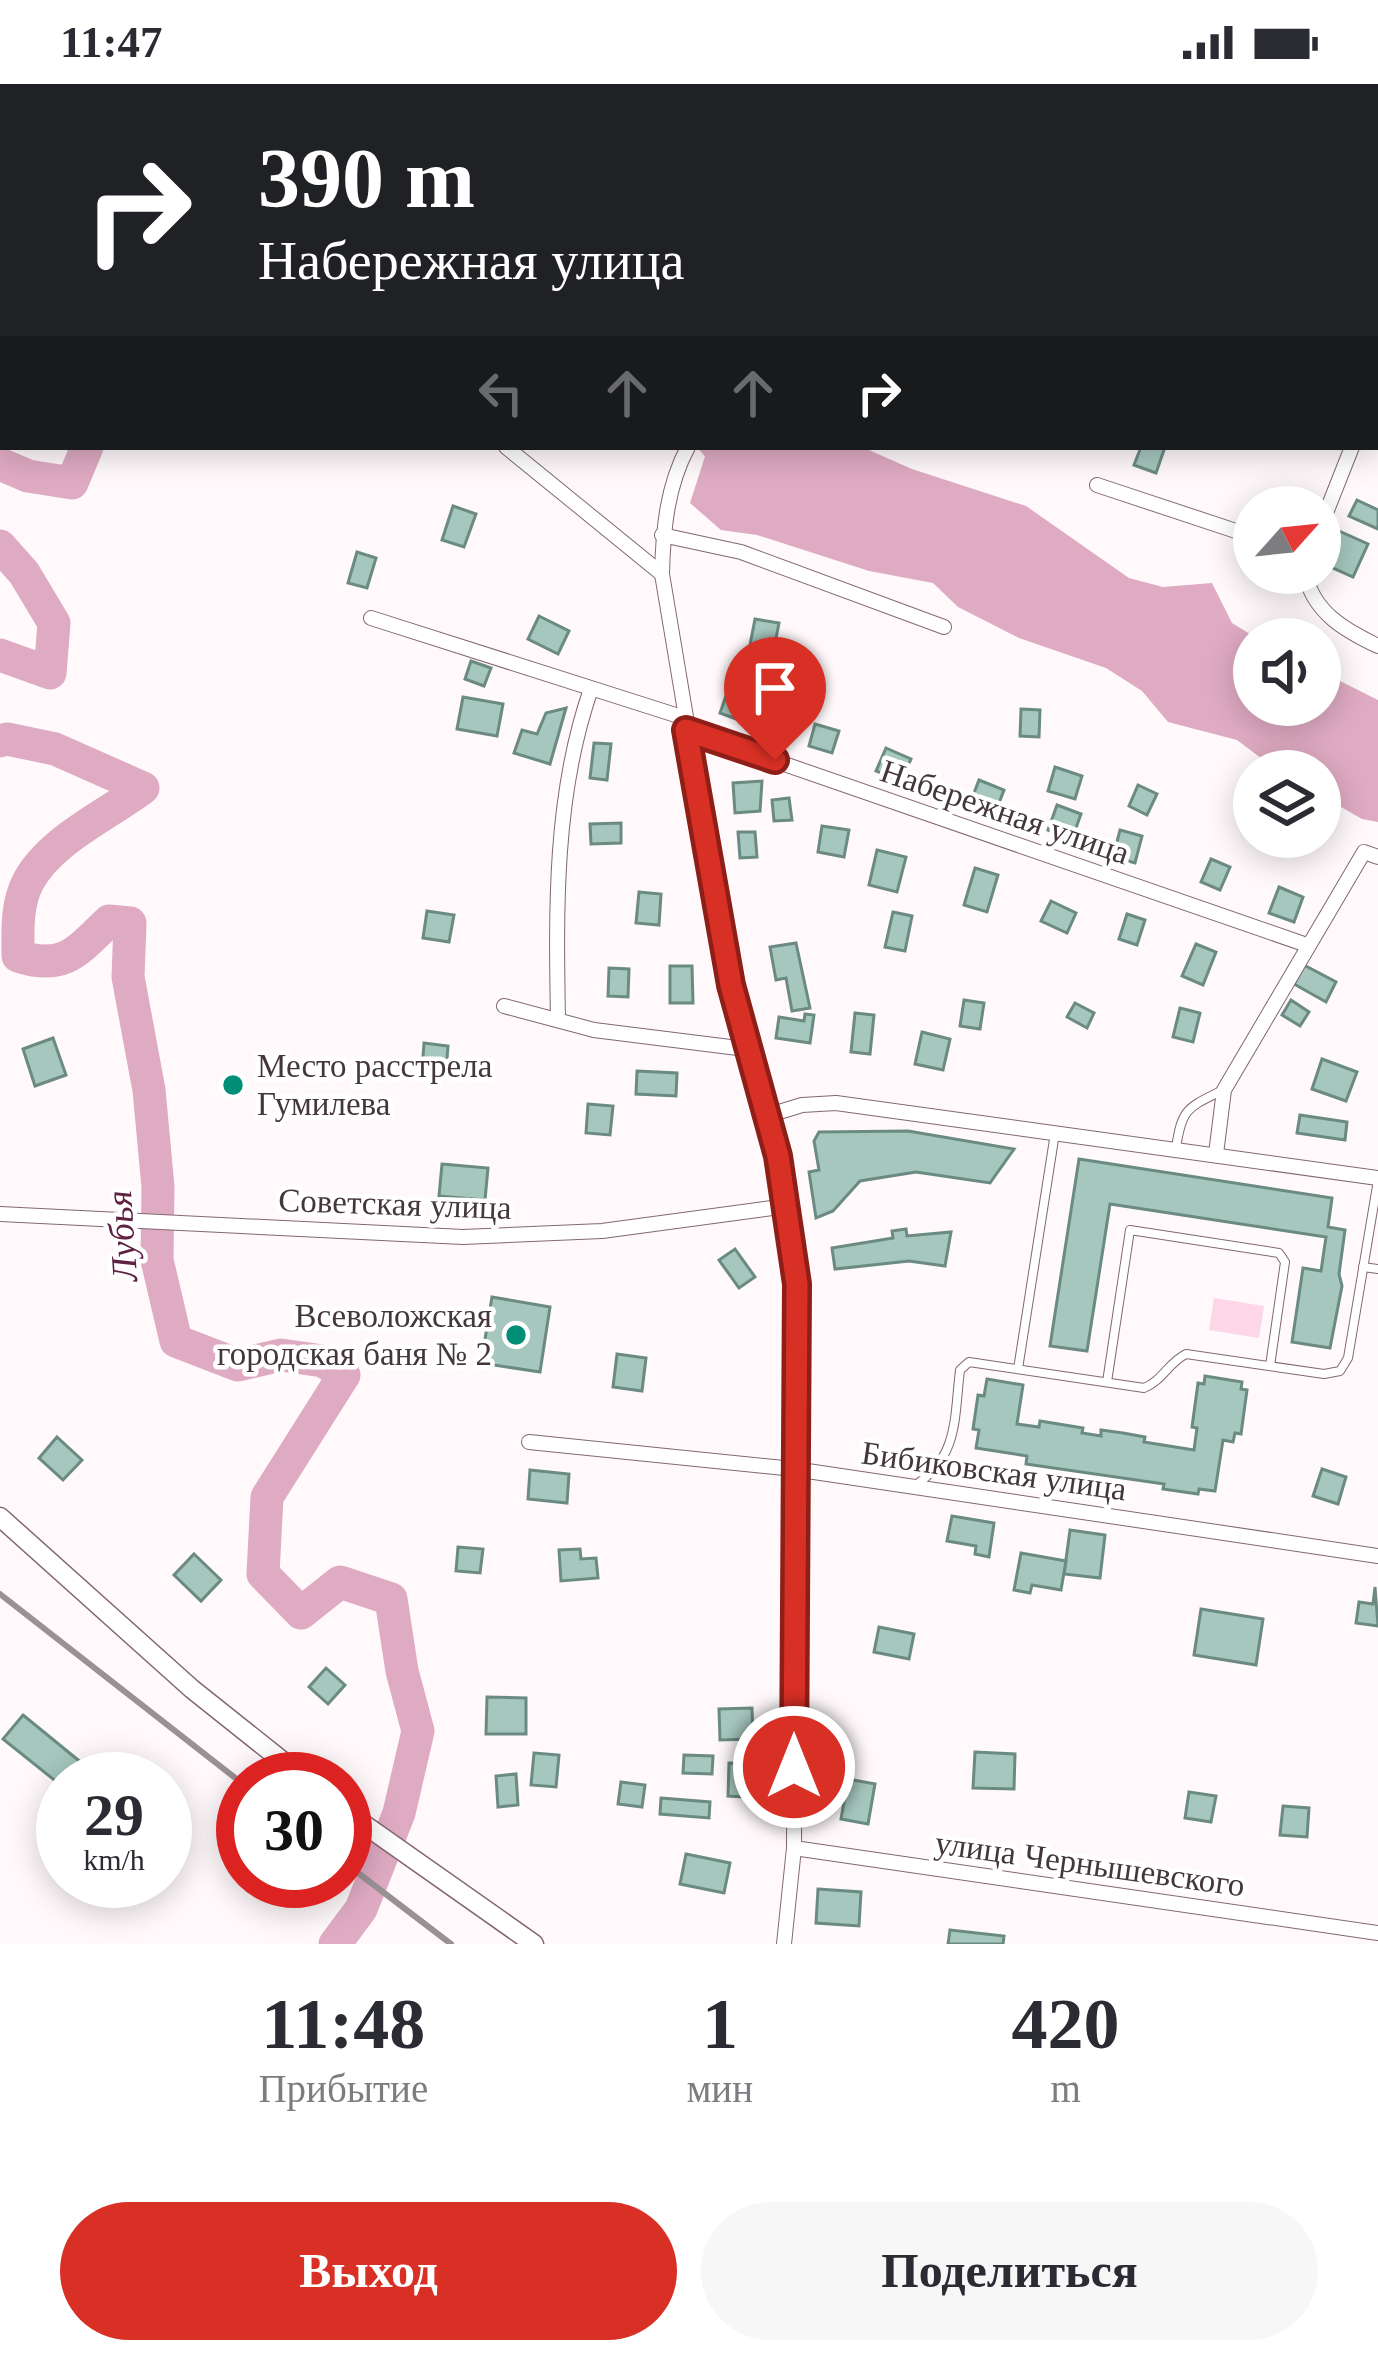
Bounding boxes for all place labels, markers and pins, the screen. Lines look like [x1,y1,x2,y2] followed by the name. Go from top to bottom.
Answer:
[724,637,826,760] pin
[257,1048,493,1122] place label: Место расстрела Гумилева
[220,1072,246,1098] marker: Место расстрела Гумилева
[217,1298,492,1372] place label: Всеволожская городская баня № 2
[503,1322,529,1348] marker: Всеволожская городская баня № 2

